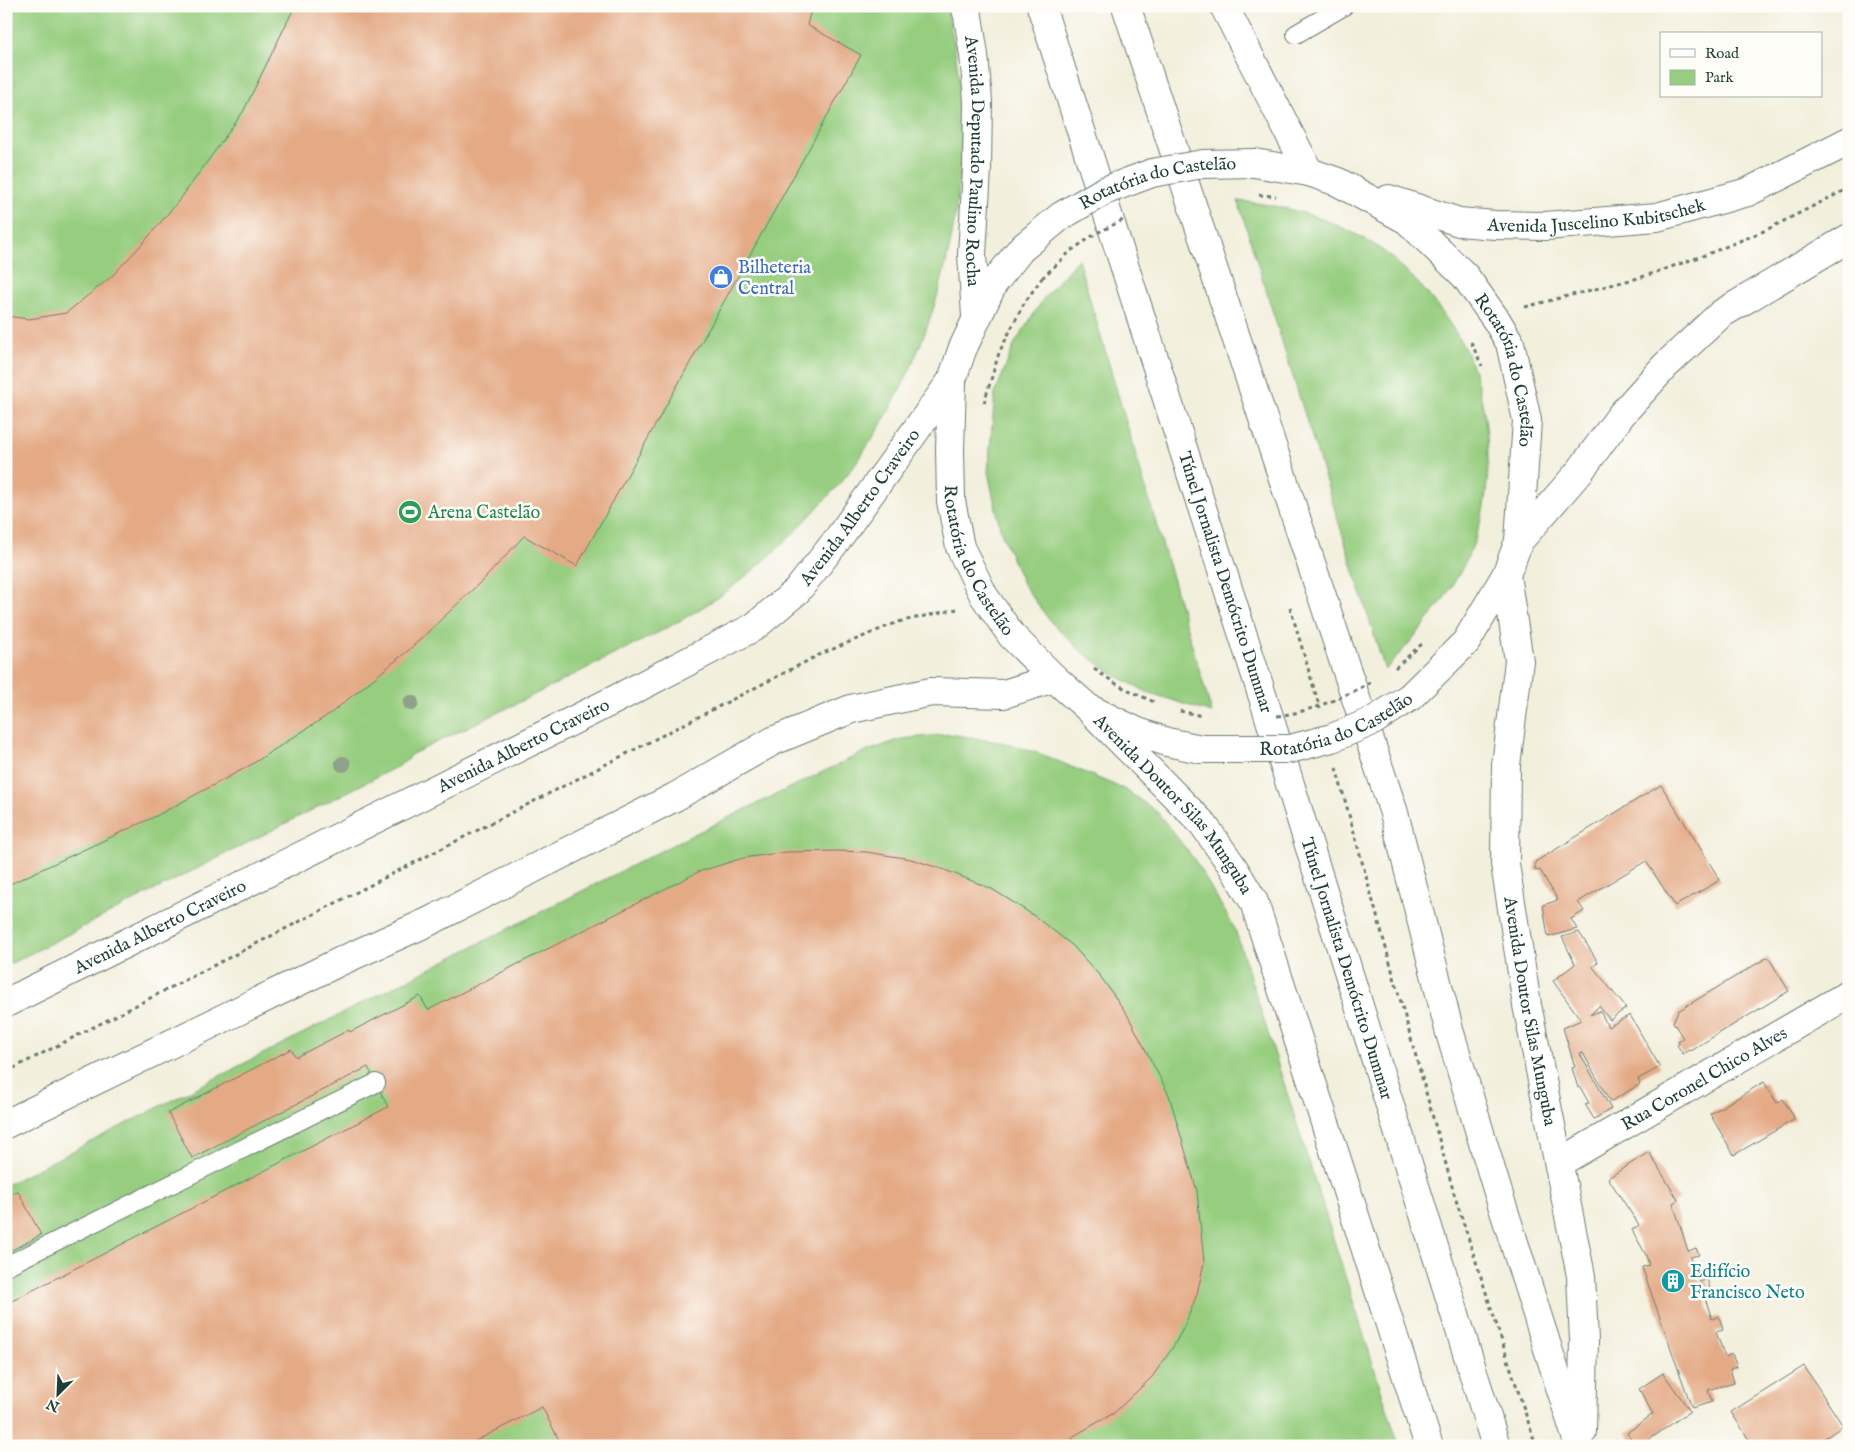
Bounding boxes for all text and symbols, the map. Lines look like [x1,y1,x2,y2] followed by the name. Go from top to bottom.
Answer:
[1660,32,1822,98] legend
[958,33,988,287] street label: Avenida Deputado Paulino Rocha
[1705,44,1740,63] text: Road
[1705,68,1735,87] text: Park
[1075,153,1237,216] street label: Rotatória do Castelão
[1485,194,1709,239] street label: Avenida Juscelino Kubitschek
[738,257,811,301] place label: Bilheteria Central
[708,264,734,290] shop icon: Bilheteria Central
[1468,289,1537,448] street label: Rotatória do Castelão
[795,425,926,592] street label: Avenida Alberto Craveiro
[1172,449,1277,716] street label: Túnel Jornalista Demócrito Dummar
[938,485,1019,641] street label: Rotatória do Castelão
[397,499,423,525] sports icon: Arena Castelão
[427,502,540,525] place label: Arena Castelão
[1259,688,1418,762] street label: Rotatória do Castelão
[433,694,614,799] street label: Avenida Alberto Craveiro
[1087,709,1257,899] street label: Avenida Doutor Silas Munguba
[1294,835,1398,1103] street label: Túnel Jornalista Demócrito Dummar
[70,875,251,981] street label: Avenida Alberto Craveiro
[1497,894,1561,1128] street label: Avenida Doutor Silas Munguba
[1618,1022,1792,1137] street label: Rua Coronel Chico Alves
[1690,1261,1805,1305] place label: Edifício Francisco Neto
[1660,1268,1686,1294] building icon: Edifício Francisco Neto
[32,1370,82,1420] north arrow
[44,1394,63,1416] text: N

